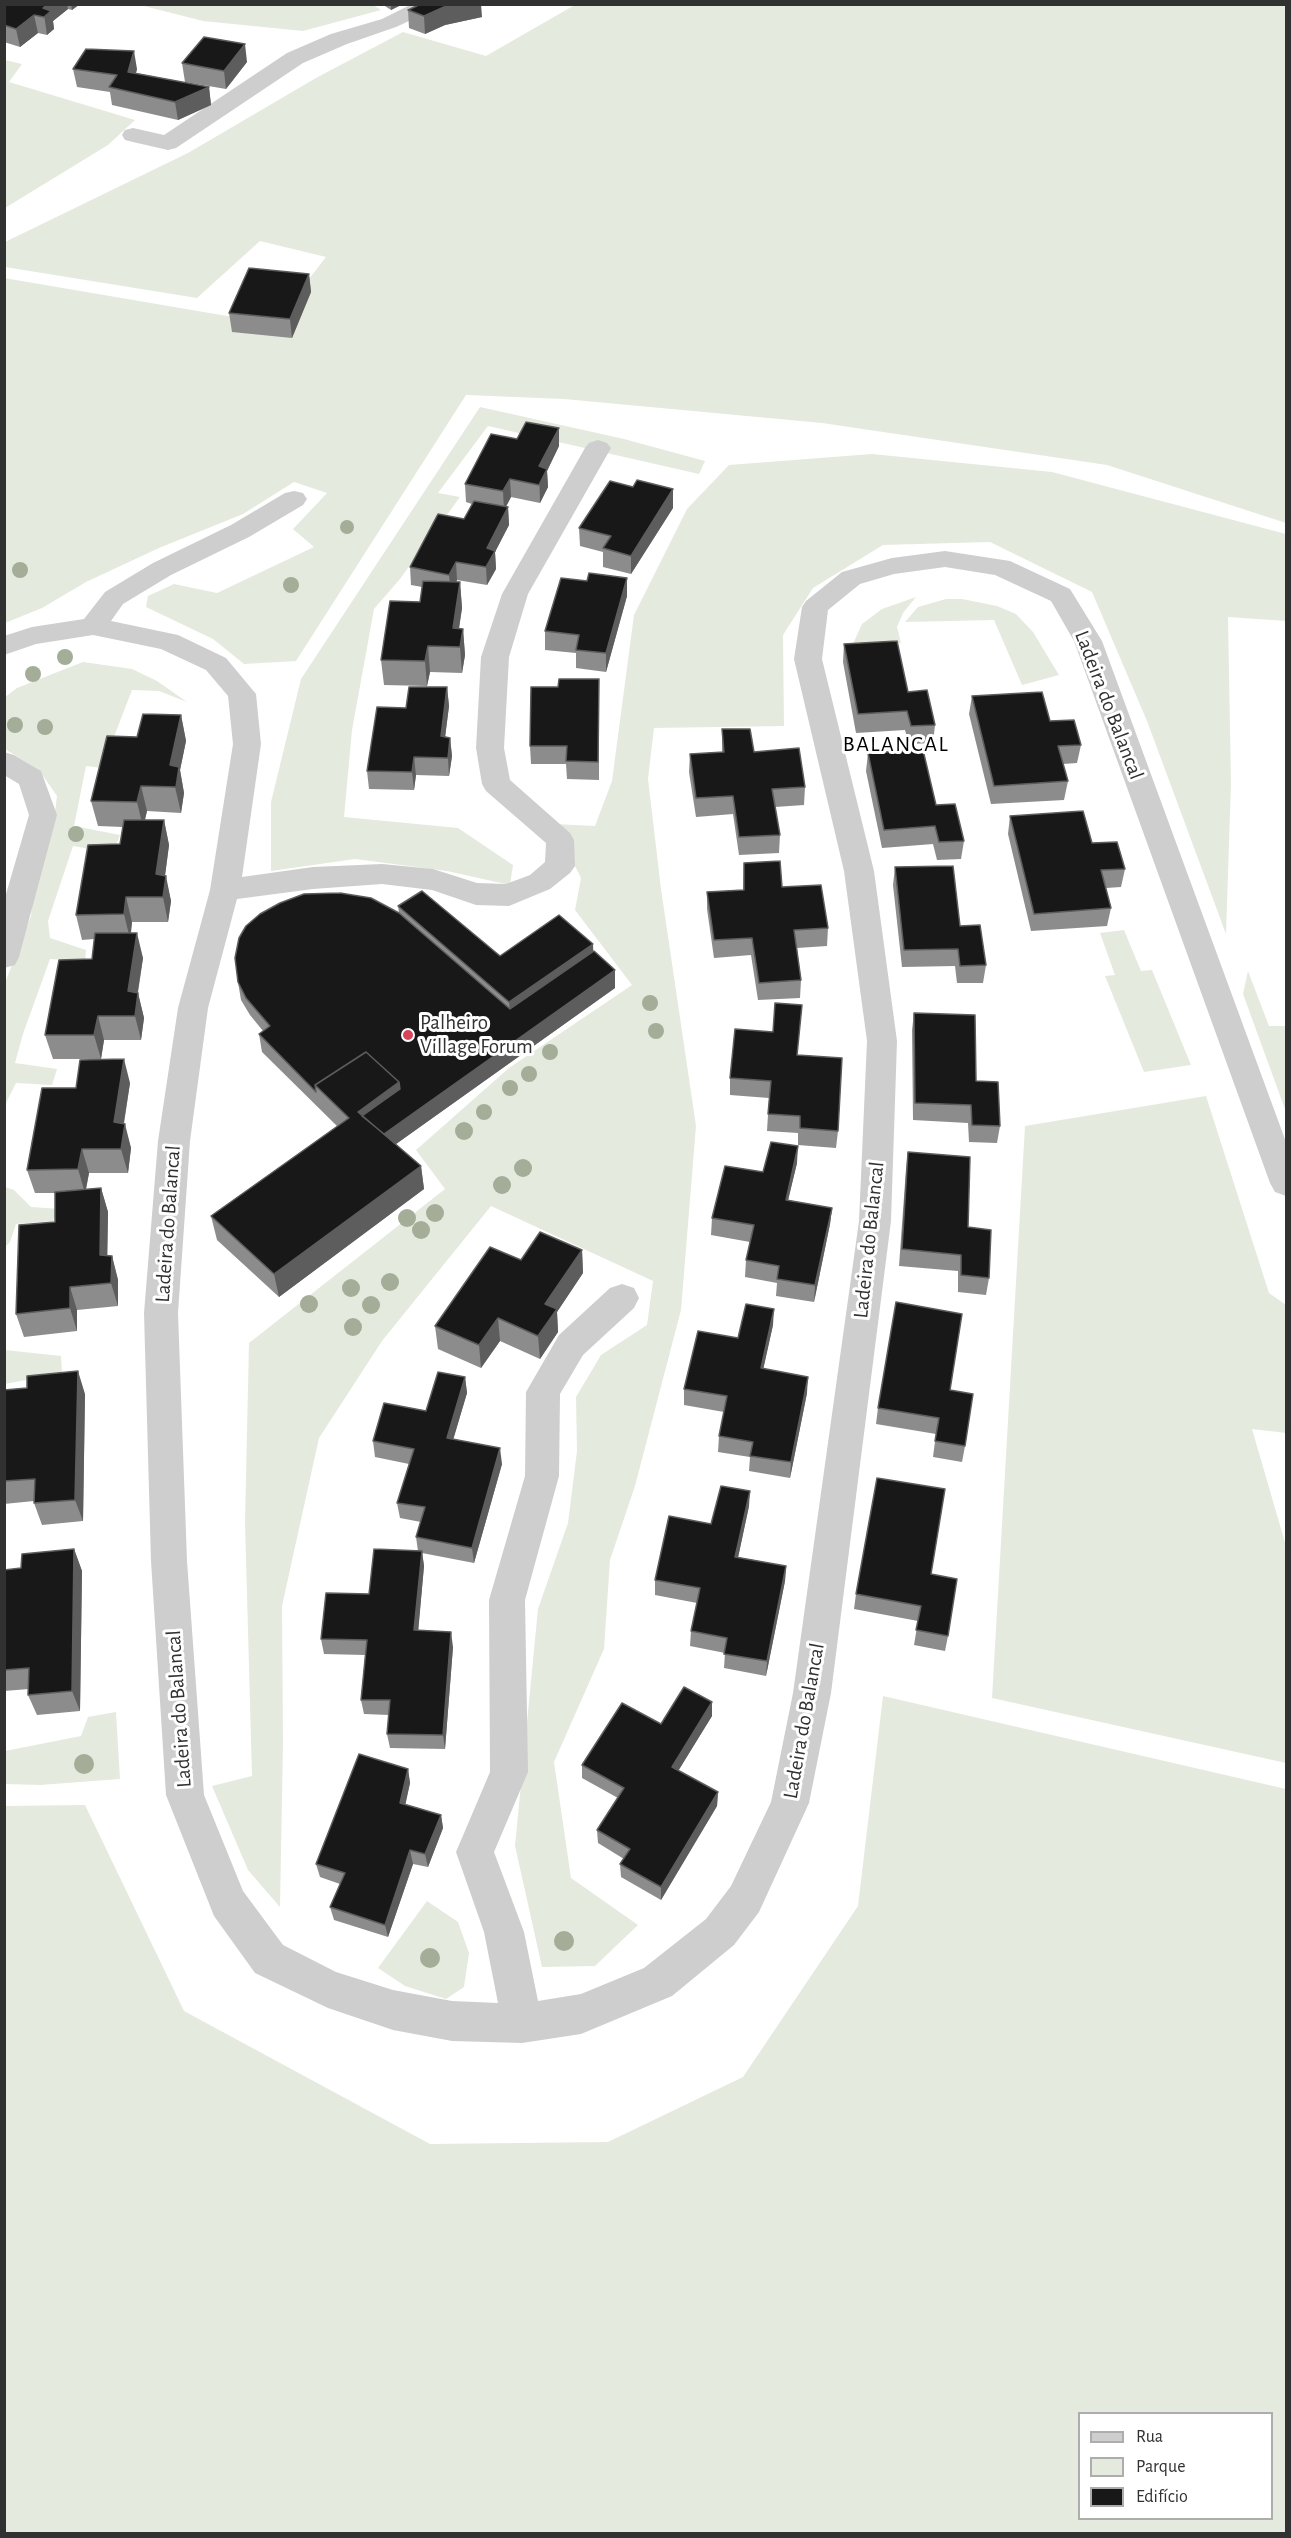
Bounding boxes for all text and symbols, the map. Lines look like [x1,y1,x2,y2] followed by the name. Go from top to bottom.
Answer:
[1069,627,1149,783] street label: Ladeira do Balancal
[843,731,949,757] district label: BALANCAL
[420,1010,533,1060] place label: Palheiro Village Forum
[401,1028,415,1042] marker: Palheiro Village Forum
[150,1144,186,1304] street label: Ladeira do Balancal
[848,1160,890,1320] street label: Ladeira do Balancal
[161,1629,197,1789] street label: Ladeira do Balancal
[778,1641,830,1801] street label: Ladeira do Balancal
[1078,2412,1273,2520] legend
[1136,2428,1163,2446] text: Rua
[1136,2458,1185,2476] text: Parque
[1136,2488,1188,2506] text: Edifício

